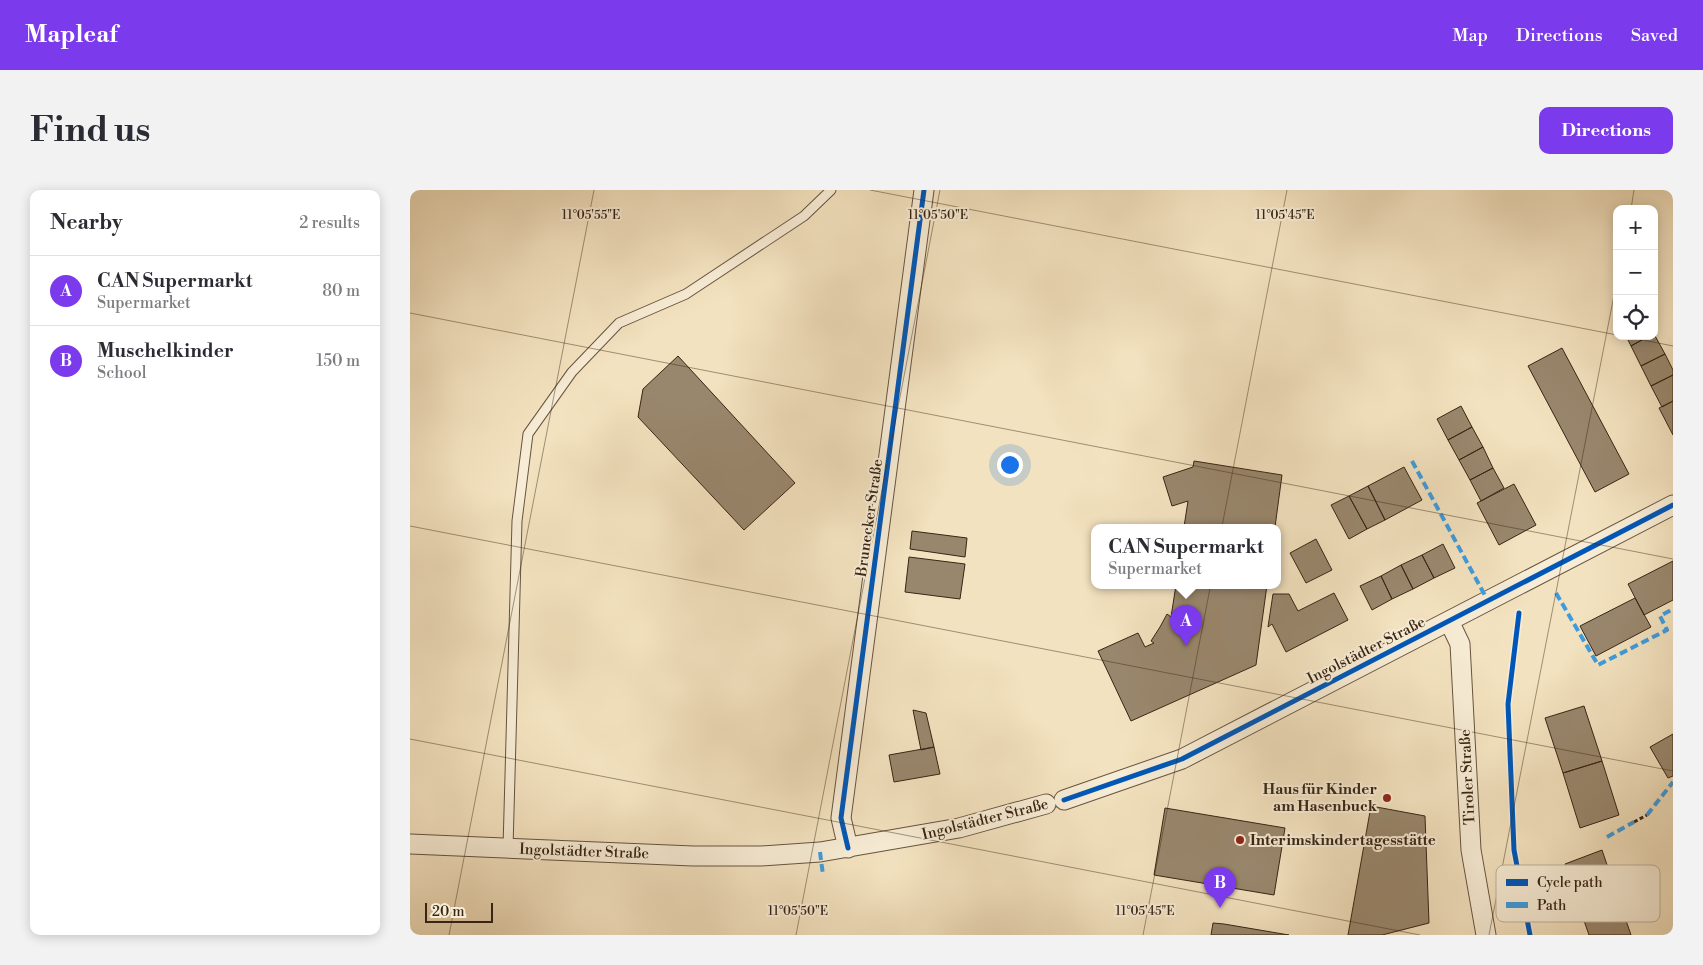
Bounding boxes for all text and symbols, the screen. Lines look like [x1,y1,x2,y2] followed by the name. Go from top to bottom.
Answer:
[25,20,118,50] text: Mapleaf
[1452,24,1488,47] text: Map
[1516,24,1603,47] text: Directions
[1631,24,1678,47] text: Saved
[1539,107,1673,154] button: Directions
[30,109,150,152] text: Find us
[1613,205,1658,340] map controls
[1613,205,1658,250] button: +
[562,208,620,223] text: 11°05'55"E
[908,208,968,223] text: 11°05'50"E
[1255,208,1315,223] text: 11°05'45"E
[50,210,123,236] text: Nearby
[299,213,360,233] text: 2 results
[1613,250,1658,295] button: −
[97,269,253,293] text: CAN Supermarkt
[60,281,72,301] text: A
[322,281,360,301] text: 80 m
[97,293,191,313] text: Supermarket
[1613,295,1658,340] button: locate
[97,339,234,363] text: Muschelkinder
[60,351,72,371] text: B
[316,351,360,371] text: 150 m
[97,363,146,383] text: School
[997,452,1023,478] your location
[852,458,887,579] street label: Brunecker Straße
[1091,524,1281,589] popup
[1108,535,1264,559] text: CAN Supermarkt
[1108,559,1202,579] text: Supermarket
[1170,605,1202,646] pin: A
[1304,612,1428,688] street label: Ingolstädter Straße
[1456,729,1479,825] street label: Tiroler Straße
[1263,780,1378,816] place label: Haus für Kinder am Hasenbuck
[1381,792,1393,804] marker: Haus für Kinder am Hasenbuck
[920,795,1050,844] street label: Ingolstädter Straße
[1250,831,1436,850] place label: Interimskindertagesstätte
[1234,834,1246,846] marker: Interimskindertagesstätte
[519,840,649,863] street label: Ingolstädter Straße
[1496,865,1660,922] legend
[1204,867,1236,908] pin: B
[1537,874,1603,892] text: Cycle path
[1537,897,1567,915] text: Path
[425,900,492,923] scale bar
[432,903,464,921] text: 20 m
[768,904,828,919] text: 11°05'50"E
[1115,904,1175,919] text: 11°05'45"E

